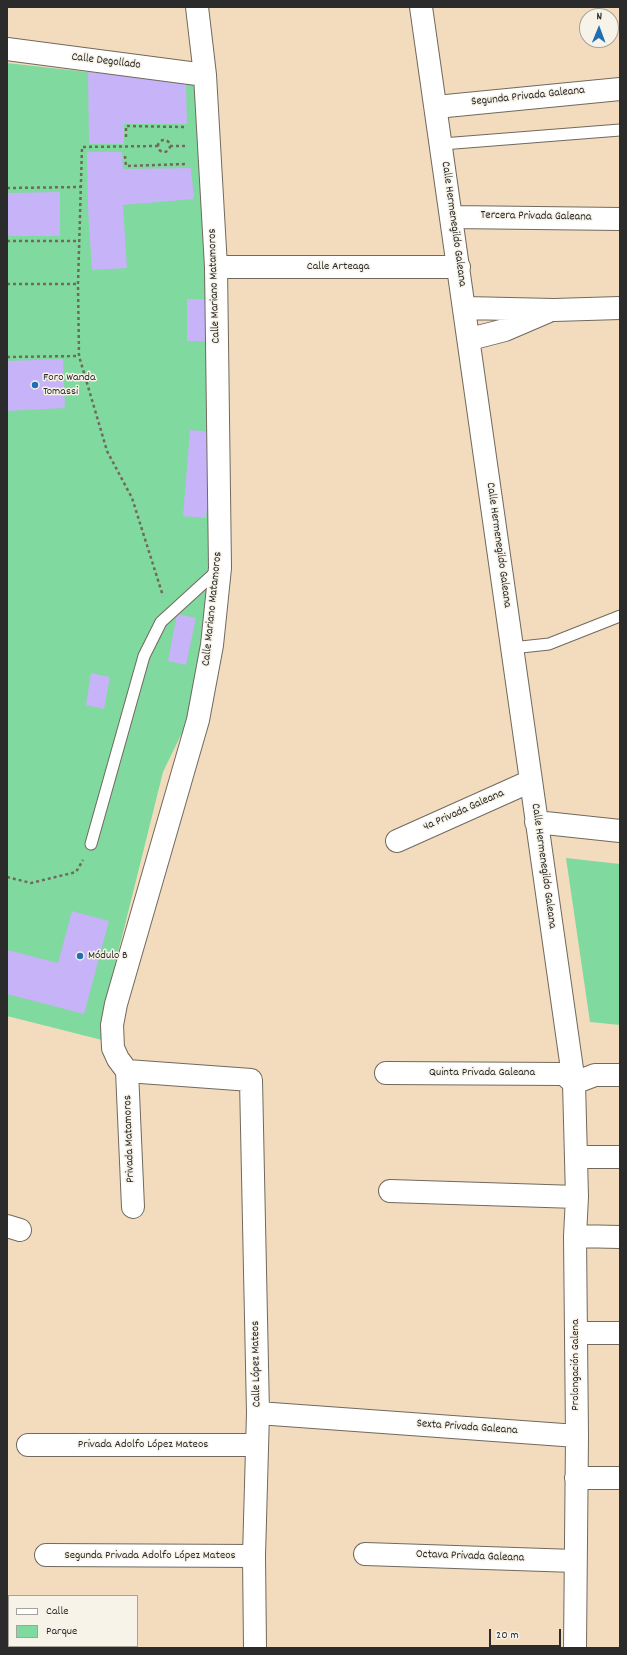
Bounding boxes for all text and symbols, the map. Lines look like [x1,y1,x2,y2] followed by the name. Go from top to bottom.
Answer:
[579,8,619,48] north arrow
[596,9,602,25] text: N
[71,51,141,73] street label: Calle Degollado
[471,84,585,110] street label: Segunda Privada Galeana
[437,161,469,287] street label: Calle Hermenegildo Galeana
[480,209,592,225] street label: Tercera Privada Galeana
[206,228,224,344] street label: Calle Mariano Matamoros
[307,260,369,274] street label: Calle Arteaga
[43,371,96,399] place label: Foro Wanda Tomassi
[30,380,40,390] marker: Foro Wanda Tomassi
[482,482,514,608] street label: Calle Hermenegildo Galeana
[200,551,226,667] street label: Calle Mariano Matamoros
[421,787,507,835] street label: 4a Privada Galeana
[527,803,559,929] street label: Calle Hermenegildo Galeana
[88,949,128,963] place label: Módulo B
[75,951,85,961] marker: Módulo B
[429,1066,535,1080] street label: Quinta Privada Galeana
[121,1095,139,1183] street label: Privada Matamoros
[569,1319,583,1411] street label: Prolongación Galena
[249,1321,265,1407] street label: Calle López Mateos
[416,1417,518,1439] street label: Sexta Privada Galeana
[78,1438,208,1452] street label: Privada Adolfo López Mateos
[416,1548,524,1566] street label: Octava Privada Galeana
[64,1549,236,1563] street label: Segunda Privada Adolfo López Mateos
[8,1595,138,1647] legend
[46,1603,69,1620] text: Calle
[491,1621,563,1647] scale bar
[46,1623,77,1640] text: Parque
[496,1627,519,1644] text: 20 m

